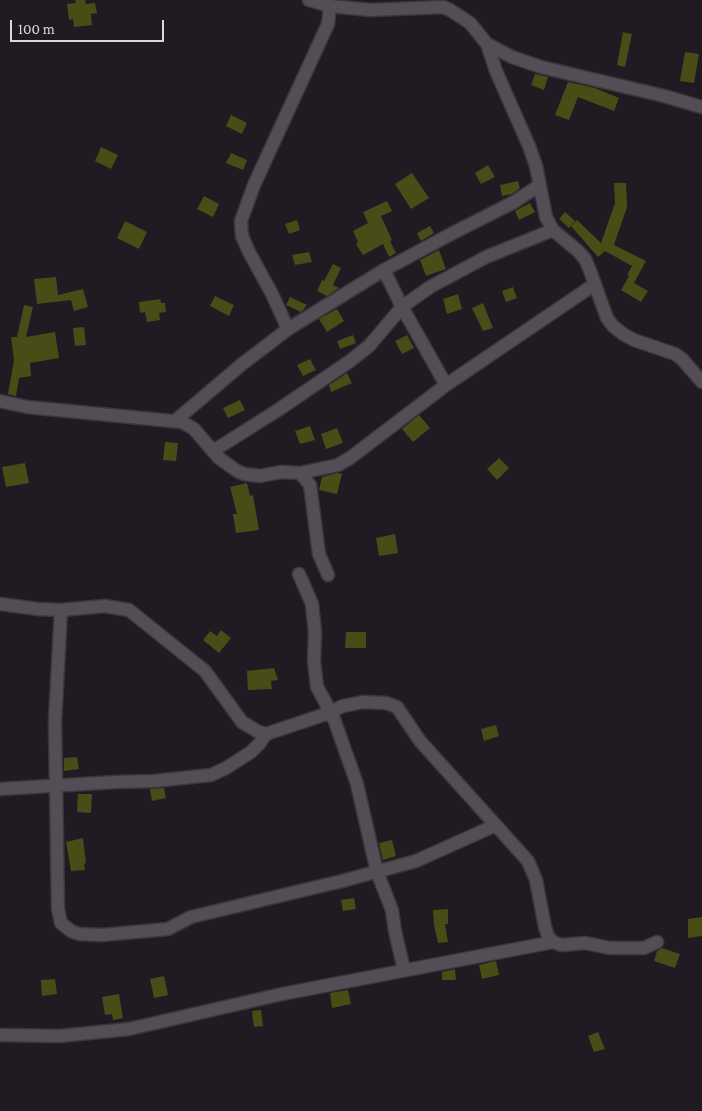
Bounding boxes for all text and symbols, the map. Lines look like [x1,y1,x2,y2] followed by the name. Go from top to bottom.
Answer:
[12,10,166,42] scale bar
[18,21,55,37] text: 100 m

